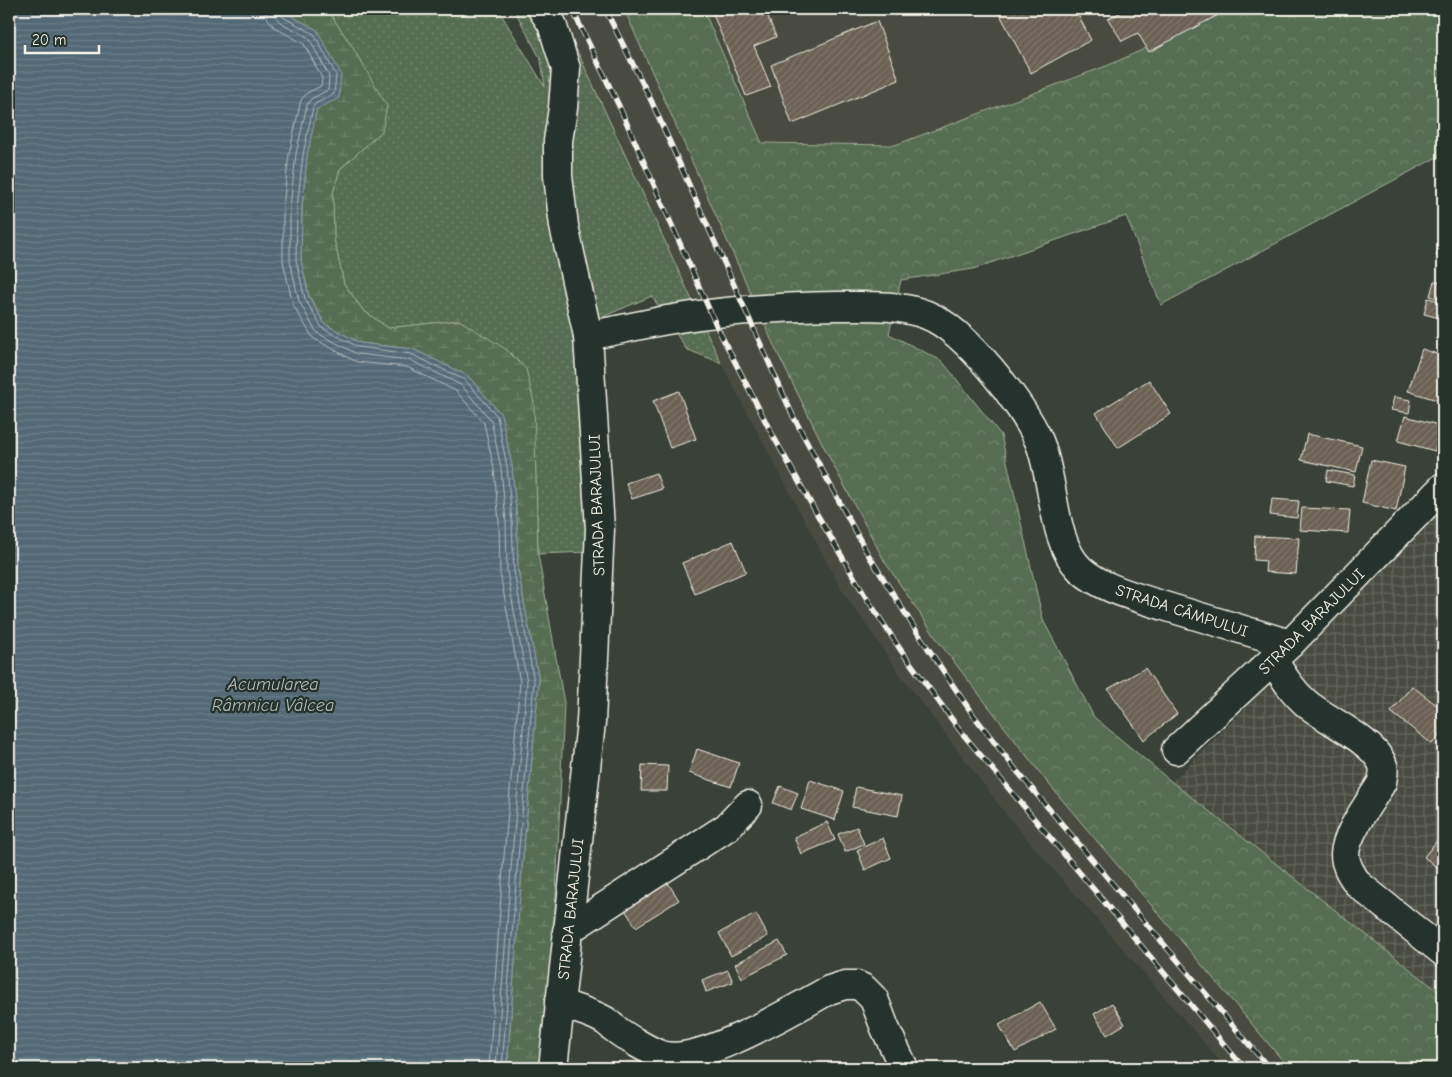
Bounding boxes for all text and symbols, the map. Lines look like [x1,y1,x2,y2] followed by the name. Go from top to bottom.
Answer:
[25,22,99,54] scale bar
[32,31,66,49] text: 20 m
[586,434,608,576] street label: STRADA BARAJULUI
[1255,565,1368,678] street label: STRADA BARAJULUI
[1113,580,1250,641] street label: STRADA CÂMPULUI
[212,674,334,716] water label: Acumularea Râmnicu Vâlcea
[555,838,587,981] street label: STRADA BARAJULUI

